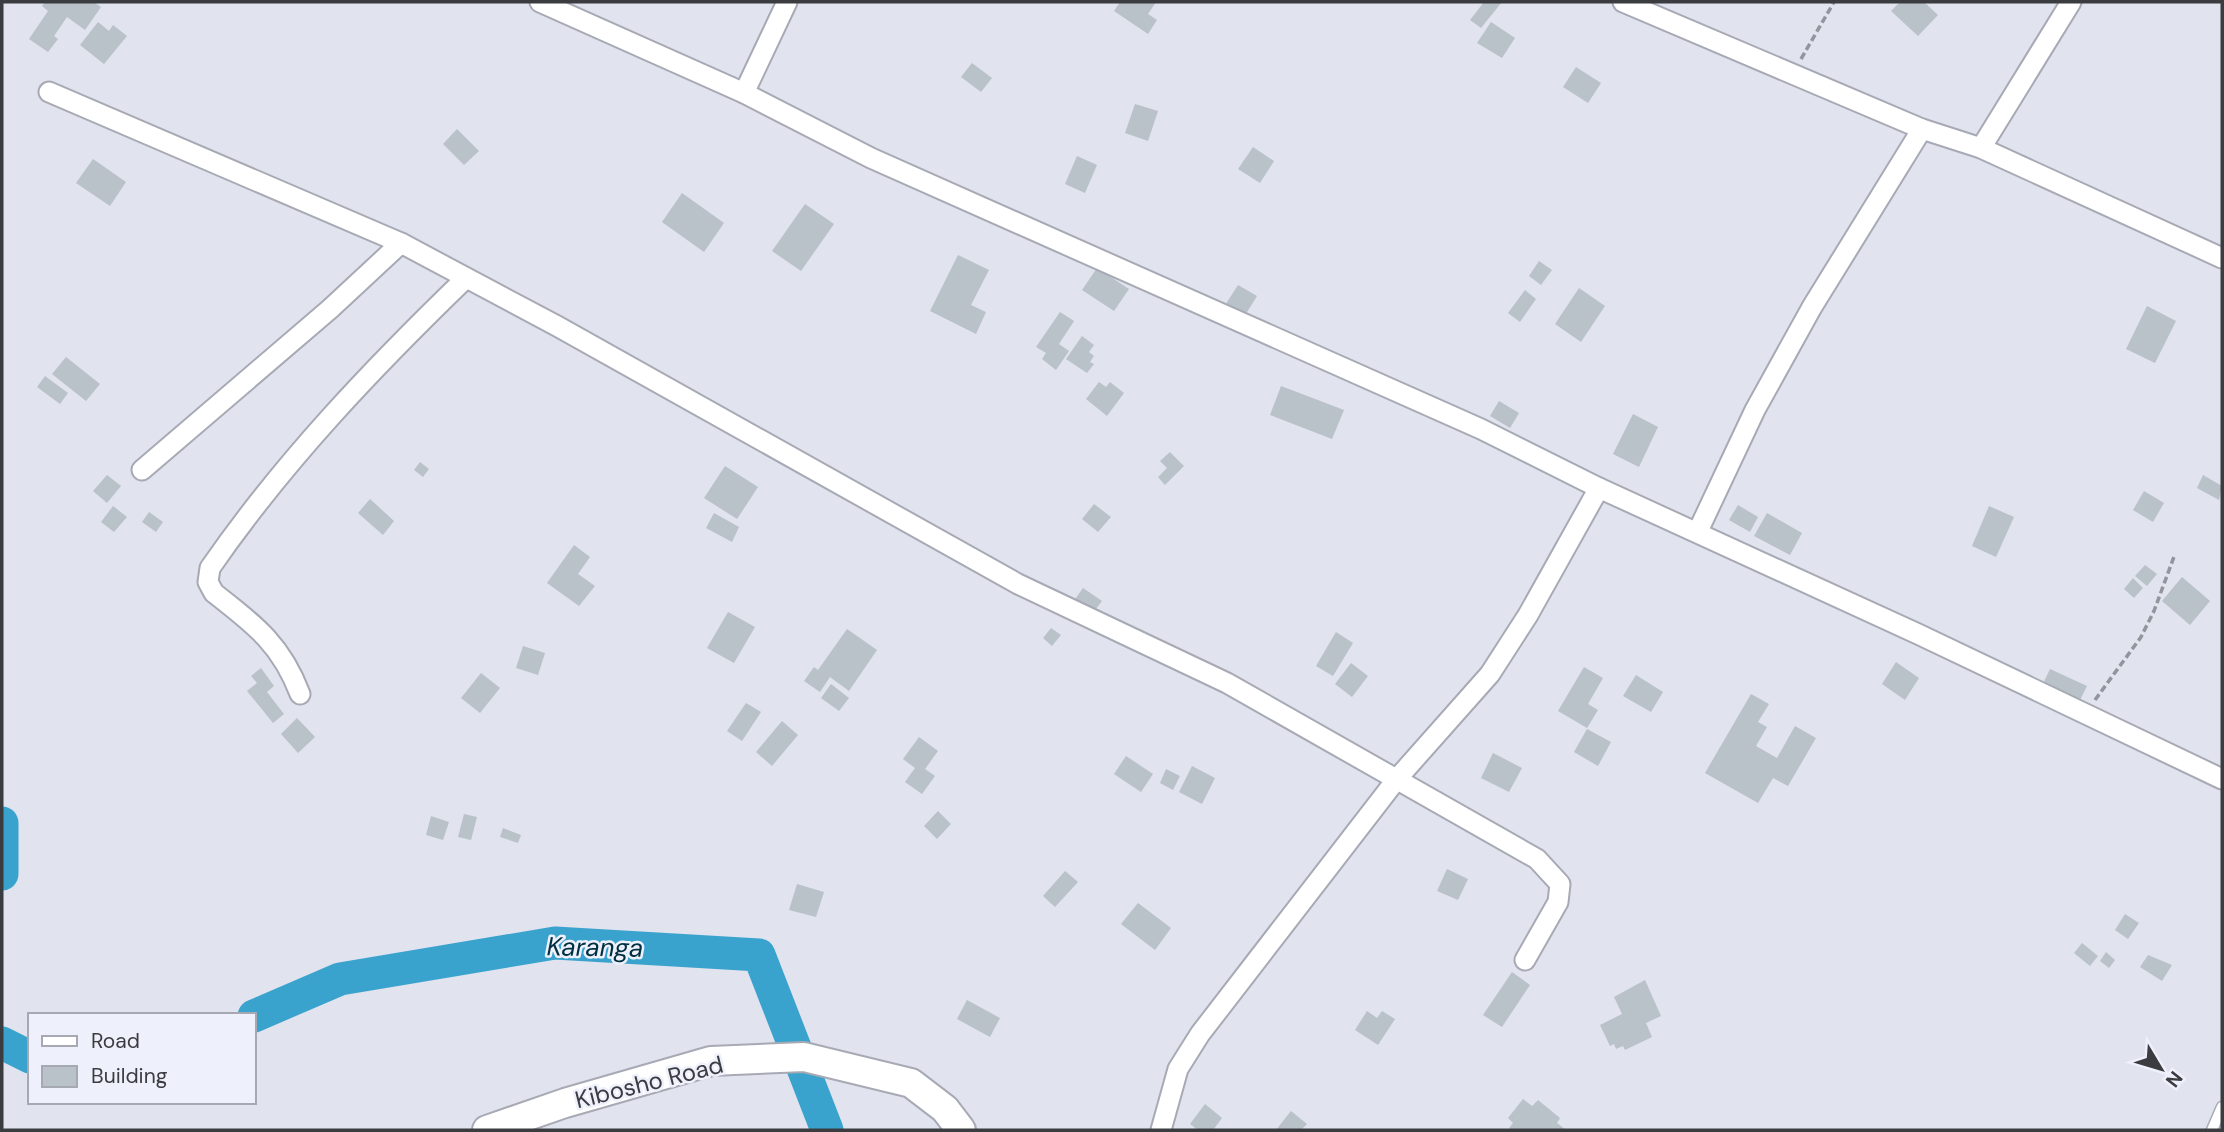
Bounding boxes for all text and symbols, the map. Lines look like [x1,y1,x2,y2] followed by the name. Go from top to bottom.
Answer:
[546,929,644,965] water label: Karanga
[28,1013,256,1104] legend
[91,1027,140,1055] text: Road
[2126,1034,2196,1104] north arrow
[572,1049,726,1115] street label: Kibosho Road
[91,1062,168,1090] text: Building
[2160,1066,2188,1092] text: N

